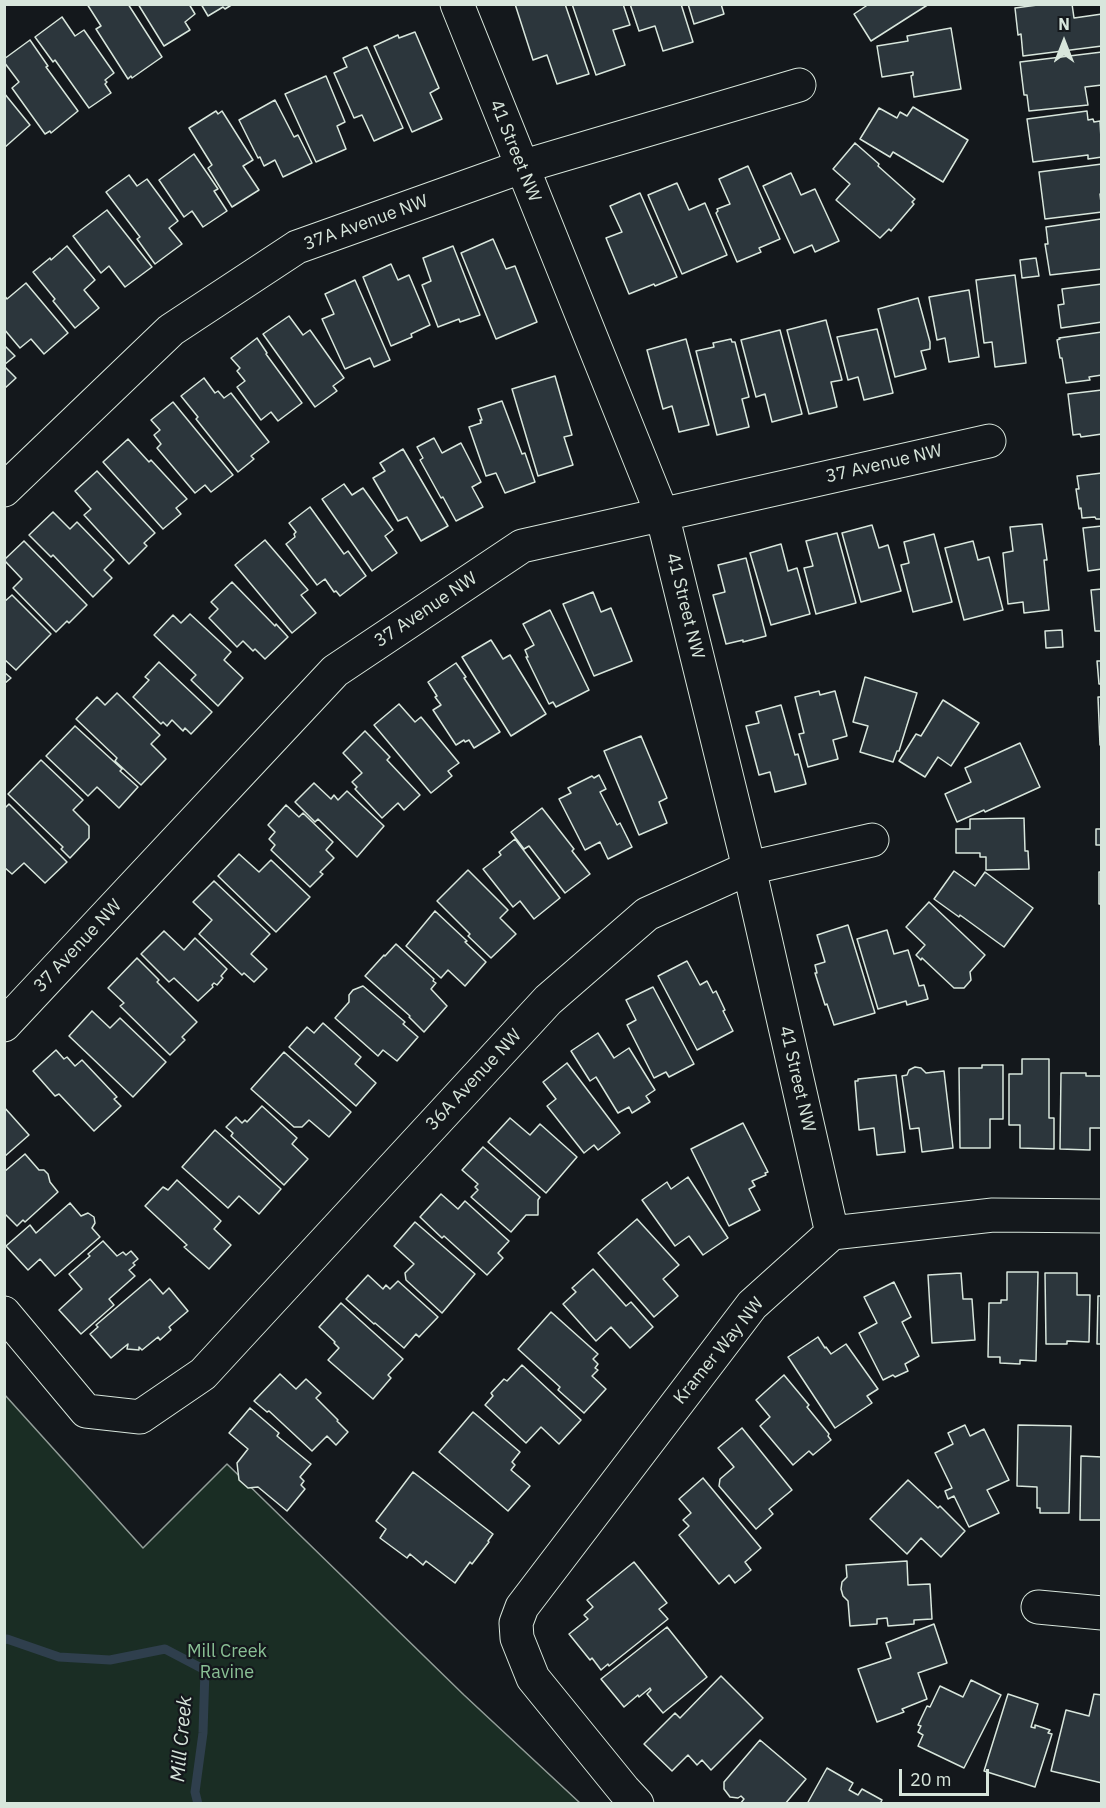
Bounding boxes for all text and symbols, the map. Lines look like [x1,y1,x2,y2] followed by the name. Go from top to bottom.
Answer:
[1034,12,1094,72] north arrow
[1058,14,1070,34] text: N
[485,97,545,205] street label: 41 Street NW
[301,191,431,255] street label: 37A Avenue NW
[824,440,944,488] street label: 37 Avenue NW
[661,551,709,661] street label: 41 Street NW
[371,568,481,652] street label: 37 Avenue NW
[30,895,126,997] street label: 37 Avenue NW
[774,1024,820,1134] street label: 41 Street NW
[422,1025,526,1135] street label: 36A Avenue NW
[669,1293,769,1409] street label: Kramer Way NW
[187,1641,267,1684] park label: Mill Creek Ravine
[166,1695,198,1783] water label: Mill Creek
[902,1757,992,1795] scale bar
[910,1768,952,1791] text: 20 m

